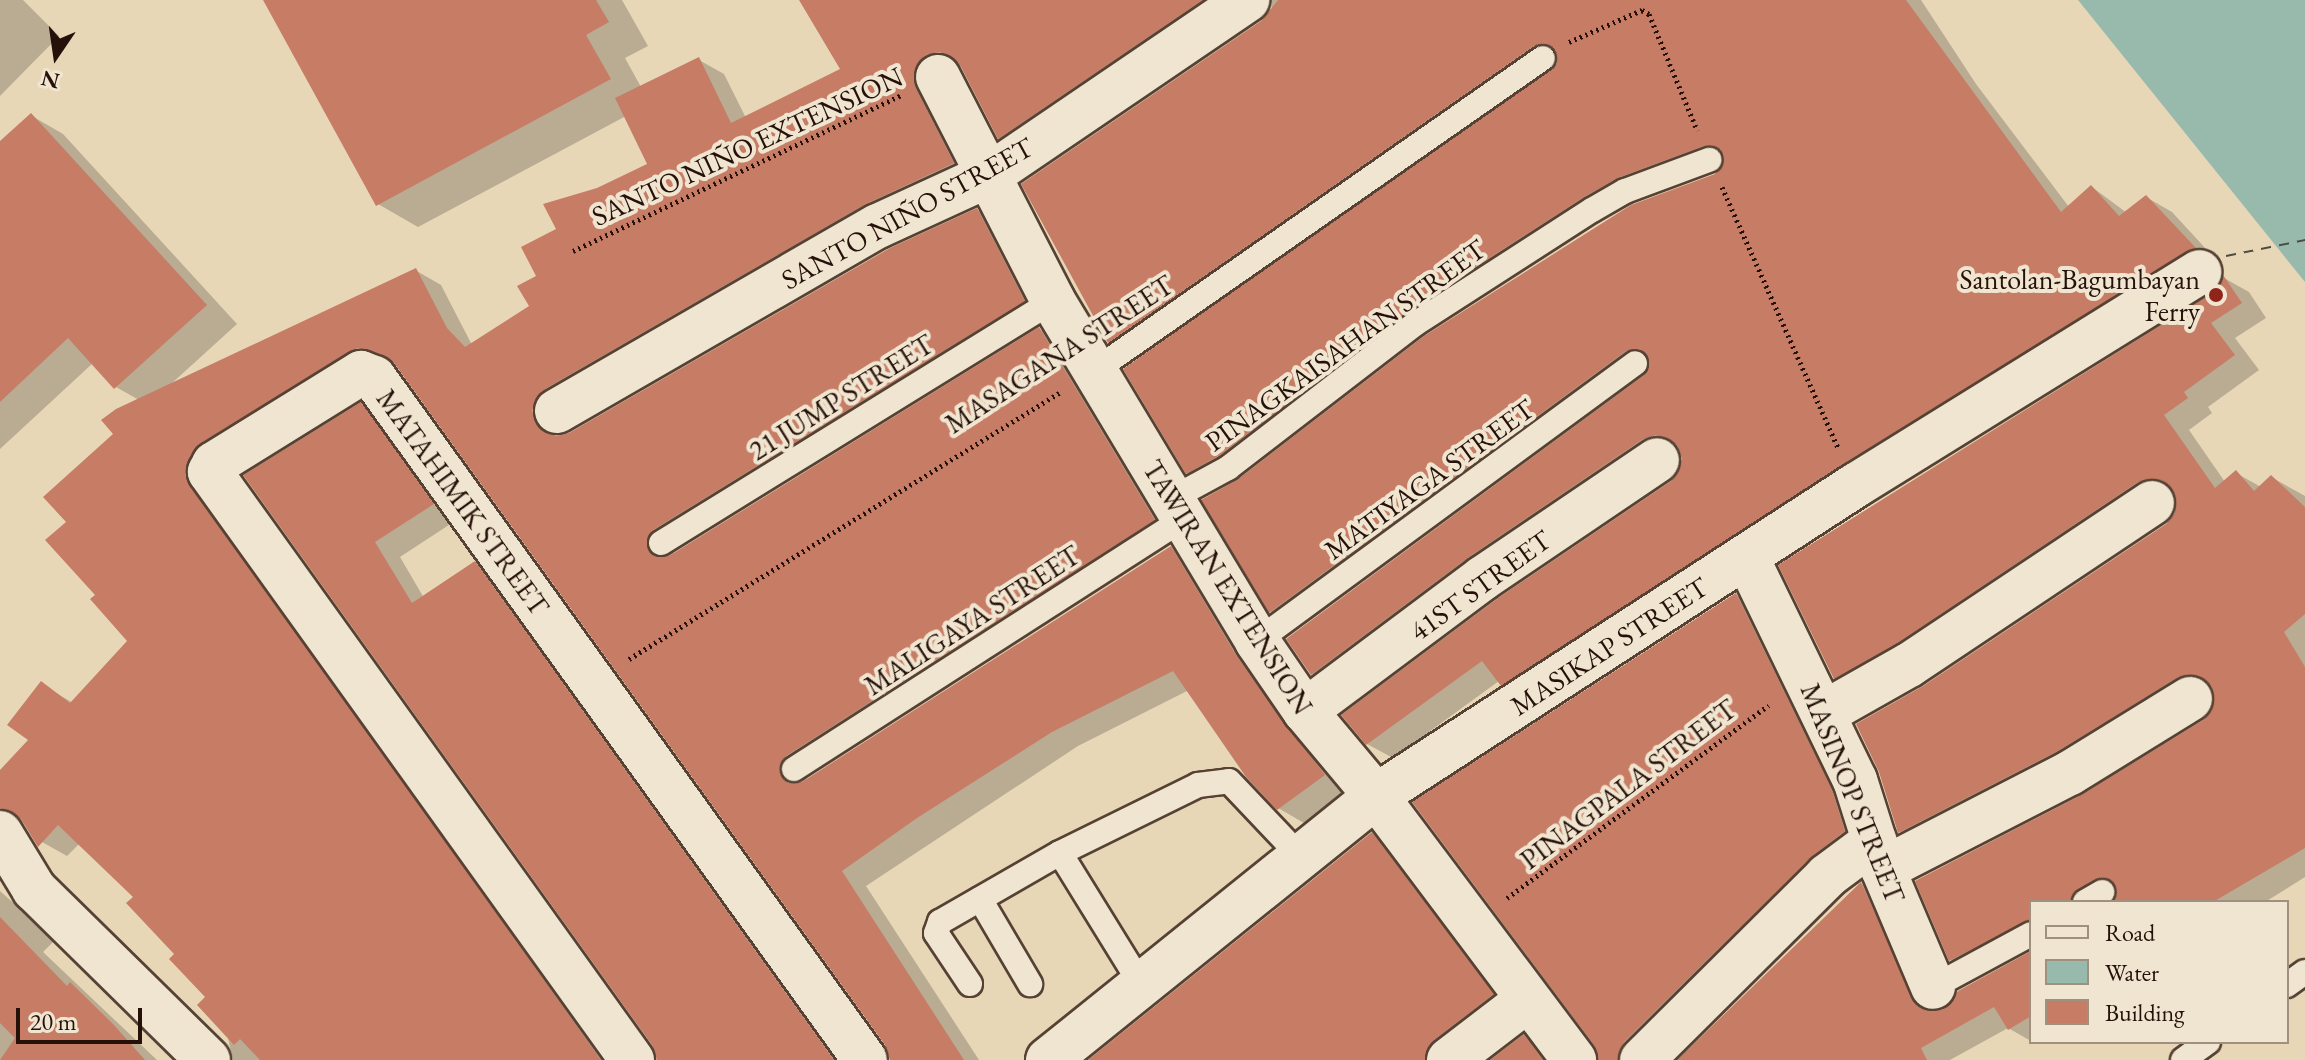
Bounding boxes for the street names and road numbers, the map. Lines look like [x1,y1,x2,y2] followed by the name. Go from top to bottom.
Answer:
[586,59,908,233] street label: SANTO NIÑO EXTENSION
[775,130,1039,296] street label: SANTO NIÑO STREET
[1198,232,1492,458] street label: PINAGKAISAHAN STREET
[939,268,1179,440] street label: MASAGANA STREET
[743,327,939,467] street label: 21 JUMP STREET
[370,382,556,622] street label: MATAHIMIK STREET
[1318,392,1540,566] street label: MATIYAGA STREET
[1136,454,1320,720] street label: TAWIRAN EXTENSION
[1403,523,1557,647] street label: 41ST STREET
[858,538,1086,702] street label: MALIGAYA STREET
[1504,570,1714,722] street label: MASIKAP STREET
[1794,678,1912,908] street label: MASINOP STREET
[1513,692,1743,876] street label: PINAGPALA STREET

